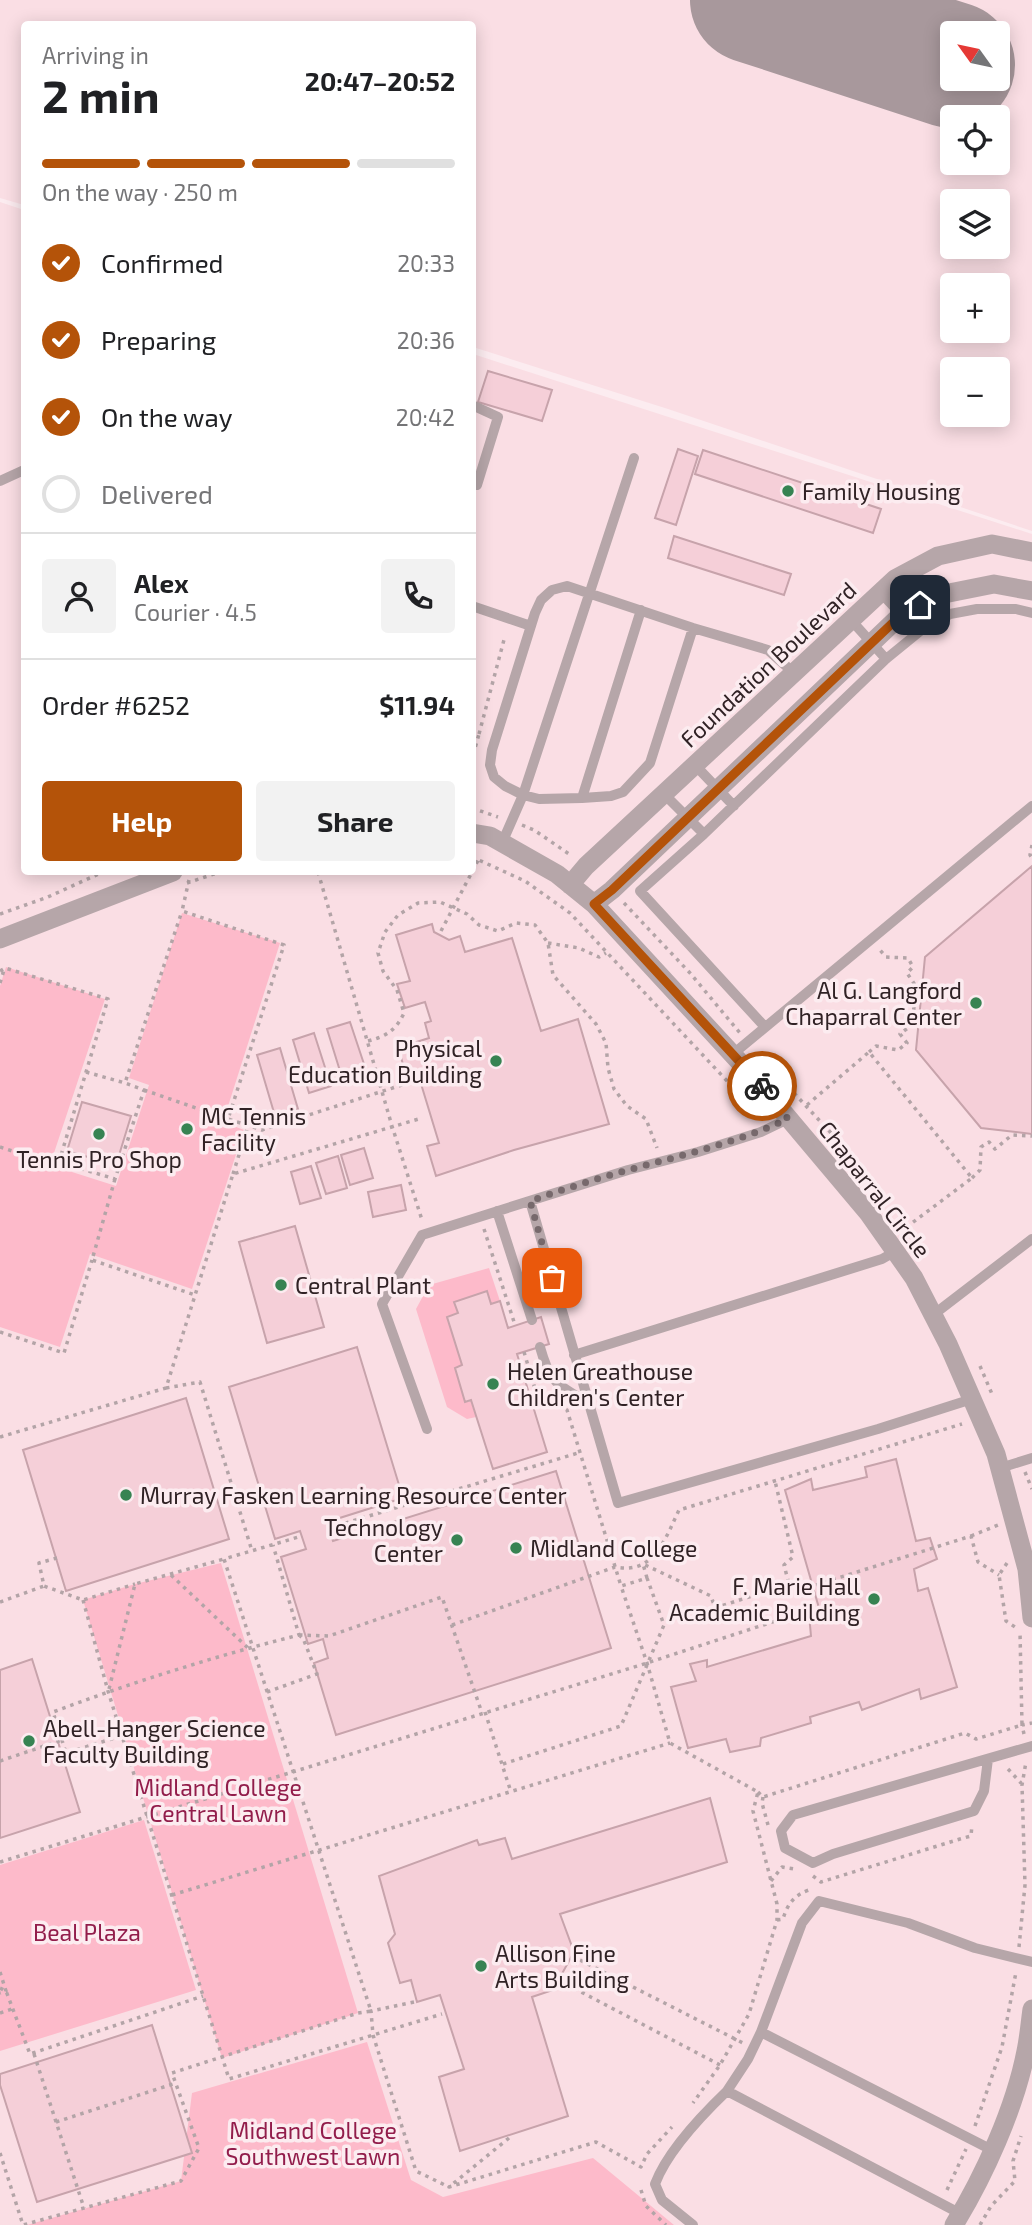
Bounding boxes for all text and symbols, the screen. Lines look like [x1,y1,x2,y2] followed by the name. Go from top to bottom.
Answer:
[940,21,1010,91] north arrow
[940,21,1010,427] map controls
[42,41,149,69] text: Arriving in
[305,65,455,96] text: 20:47–20:52
[42,67,160,122] text: 2 min
[940,105,1010,175] button: locate
[42,178,238,206] text: On the way · 250 m
[940,189,1010,259] button: layers
[42,244,80,282] icon: check
[101,247,224,278] text: Confirmed
[397,249,455,277] text: 20:33
[940,273,1010,343] button: +
[42,321,80,359] icon: check
[101,324,216,355] text: Preparing
[397,326,455,354] text: 20:36
[940,357,1010,427] button: −
[42,398,80,436] icon: check
[101,401,232,432] text: On the way
[396,403,455,431] text: 20:42
[802,477,961,505] place label: Family Housing
[101,478,213,509] text: Delivered
[780,483,796,499] marker: Family Housing
[42,559,116,633] button: person
[381,559,455,633] button: phone
[134,567,189,598] text: Alex
[674,575,862,753] street label: Foundation Boulevard
[890,575,950,635] pin
[901,586,939,624] icon: home
[134,598,257,626] text: Courier · 4.5
[42,689,190,720] text: Order #6252
[379,689,455,720] text: $11.94
[42,781,242,861] button: Help
[256,781,455,861] button: Share
[785,976,962,1030] place label: Al G. Langford Chaparral Center
[968,995,984,1011] marker: Al G. Langford Chaparral Center
[288,1034,482,1088] place label: Physical Education Building
[727,1051,797,1121] courier
[488,1053,504,1069] marker: Physical Education Building
[743,1067,781,1105] icon: bike
[201,1102,306,1156] place label: MC Tennis Facility
[813,1115,937,1263] street label: Chaparral Circle
[179,1121,195,1137] marker: MC Tennis Facility
[91,1126,107,1142] marker: Tennis Pro Shop
[16,1145,182,1173] place label: Tennis Pro Shop
[522,1248,582,1308] pin
[533,1259,571,1297] icon: bag
[295,1271,431,1299] place label: Central Plant
[273,1277,289,1293] marker: Central Plant
[507,1357,693,1411] place label: Helen Greathouse Children's Center
[485,1376,501,1392] marker: Helen Greathouse Children's Center
[140,1481,567,1509] place label: Murray Fasken Learning Resource Center
[118,1487,134,1503] marker: Murray Fasken Learning Resource Center
[324,1513,443,1567] place label: Technology Center
[449,1532,465,1548] marker: Technology Center
[530,1534,697,1562] place label: Midland College
[508,1540,524,1556] marker: Midland College
[669,1572,860,1626] place label: F. Marie Hall Academic Building
[866,1591,882,1607] marker: F. Marie Hall Academic Building
[43,1714,266,1768] place label: Abell-Hanger Science Faculty Building
[21,1733,37,1749] marker: Abell-Hanger Science Faculty Building
[134,1773,302,1827] park label: Midland College Central Lawn
[33,1918,141,1946] park label: Beal Plaza
[495,1939,629,1993] place label: Allison Fine Arts Building
[473,1958,489,1974] marker: Allison Fine Arts Building
[226,2116,400,2170] park label: Midland College Southwest Lawn

